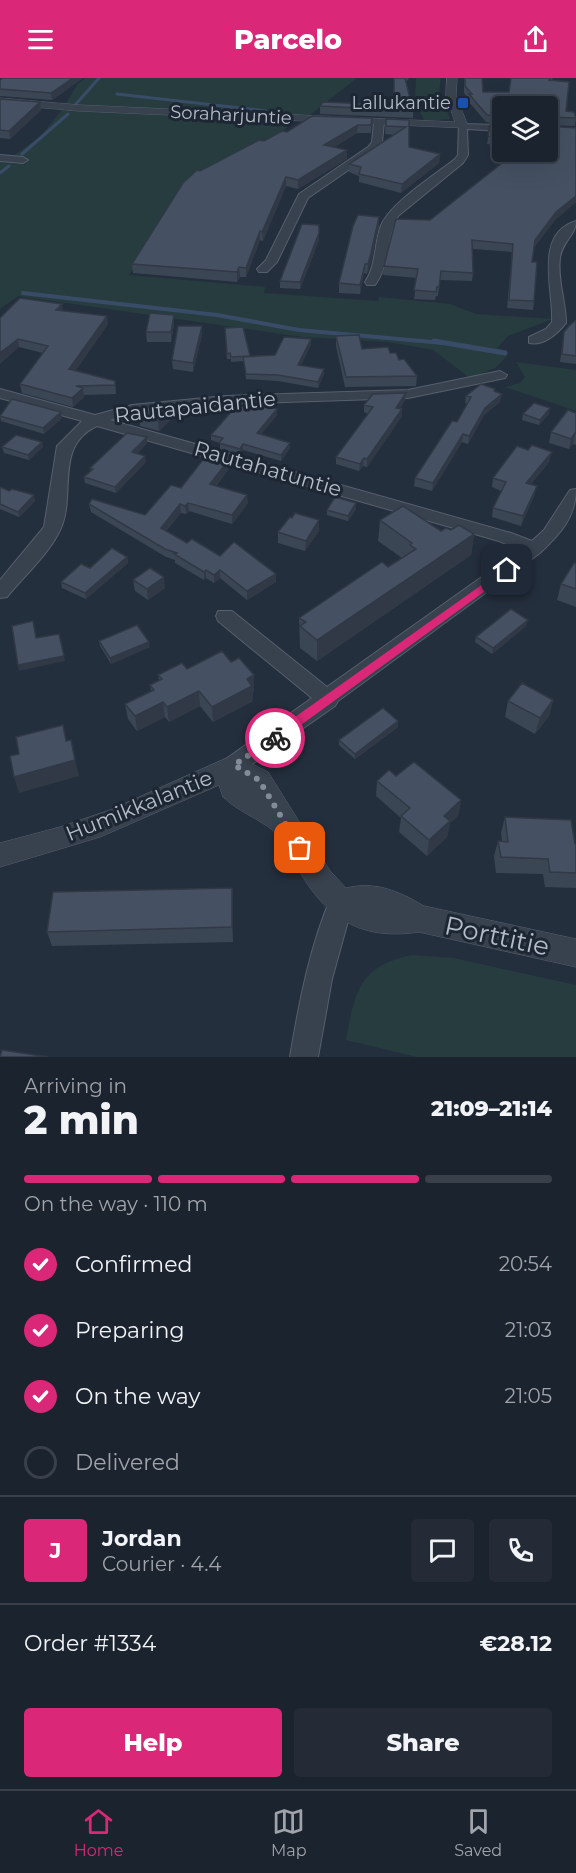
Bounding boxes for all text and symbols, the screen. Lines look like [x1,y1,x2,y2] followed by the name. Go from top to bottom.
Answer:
[24,23,57,56] icon: menu
[234,23,342,56] text: Parcelo
[519,23,552,56] icon: share
[352,92,451,114] place label: Lallukantie
[456,96,470,110] marker: Lallukantie
[492,96,558,162] map controls
[492,96,558,162] button: layers
[170,101,292,129] street label: Soraharjuntie
[113,386,277,427] street label: Rautapaidantie
[191,436,345,502] street label: Rautahatuntie
[481,544,532,595] pin
[490,553,523,586] icon: home
[245,708,305,768] courier
[259,722,292,755] icon: bike
[62,765,216,846] street label: Humikkalantie
[274,822,325,873] pin
[283,831,316,864] icon: bag
[442,909,552,963] street label: Porttitie
[24,1074,127,1098] text: Arriving in
[431,1095,552,1122] text: 21:09–21:14
[24,1096,139,1144] text: 2 min
[24,1192,208,1216] text: On the way · 110 m
[24,1248,57,1281] icon: check
[75,1251,192,1278] text: Confirmed
[499,1252,552,1276] text: 20:54
[24,1314,57,1347] icon: check
[75,1317,184,1344] text: Preparing
[505,1318,552,1342] text: 21:03
[24,1380,57,1413] icon: check
[75,1383,200,1410] text: On the way
[505,1384,552,1408] text: 21:05
[75,1449,180,1476] text: Delivered
[411,1519,474,1582] button: chat
[489,1519,552,1582] button: phone
[102,1525,182,1552] text: Jordan
[50,1537,61,1564] text: J
[102,1552,221,1576] text: Courier · 4.4
[24,1630,156,1657] text: Order #1334
[480,1630,552,1657] text: €28.12
[24,1708,282,1777] button: Help
[294,1708,552,1777] button: Share
[74,1805,123,1860] tab: Home
[271,1805,307,1860] tab: Map
[454,1805,502,1860] tab: Saved

